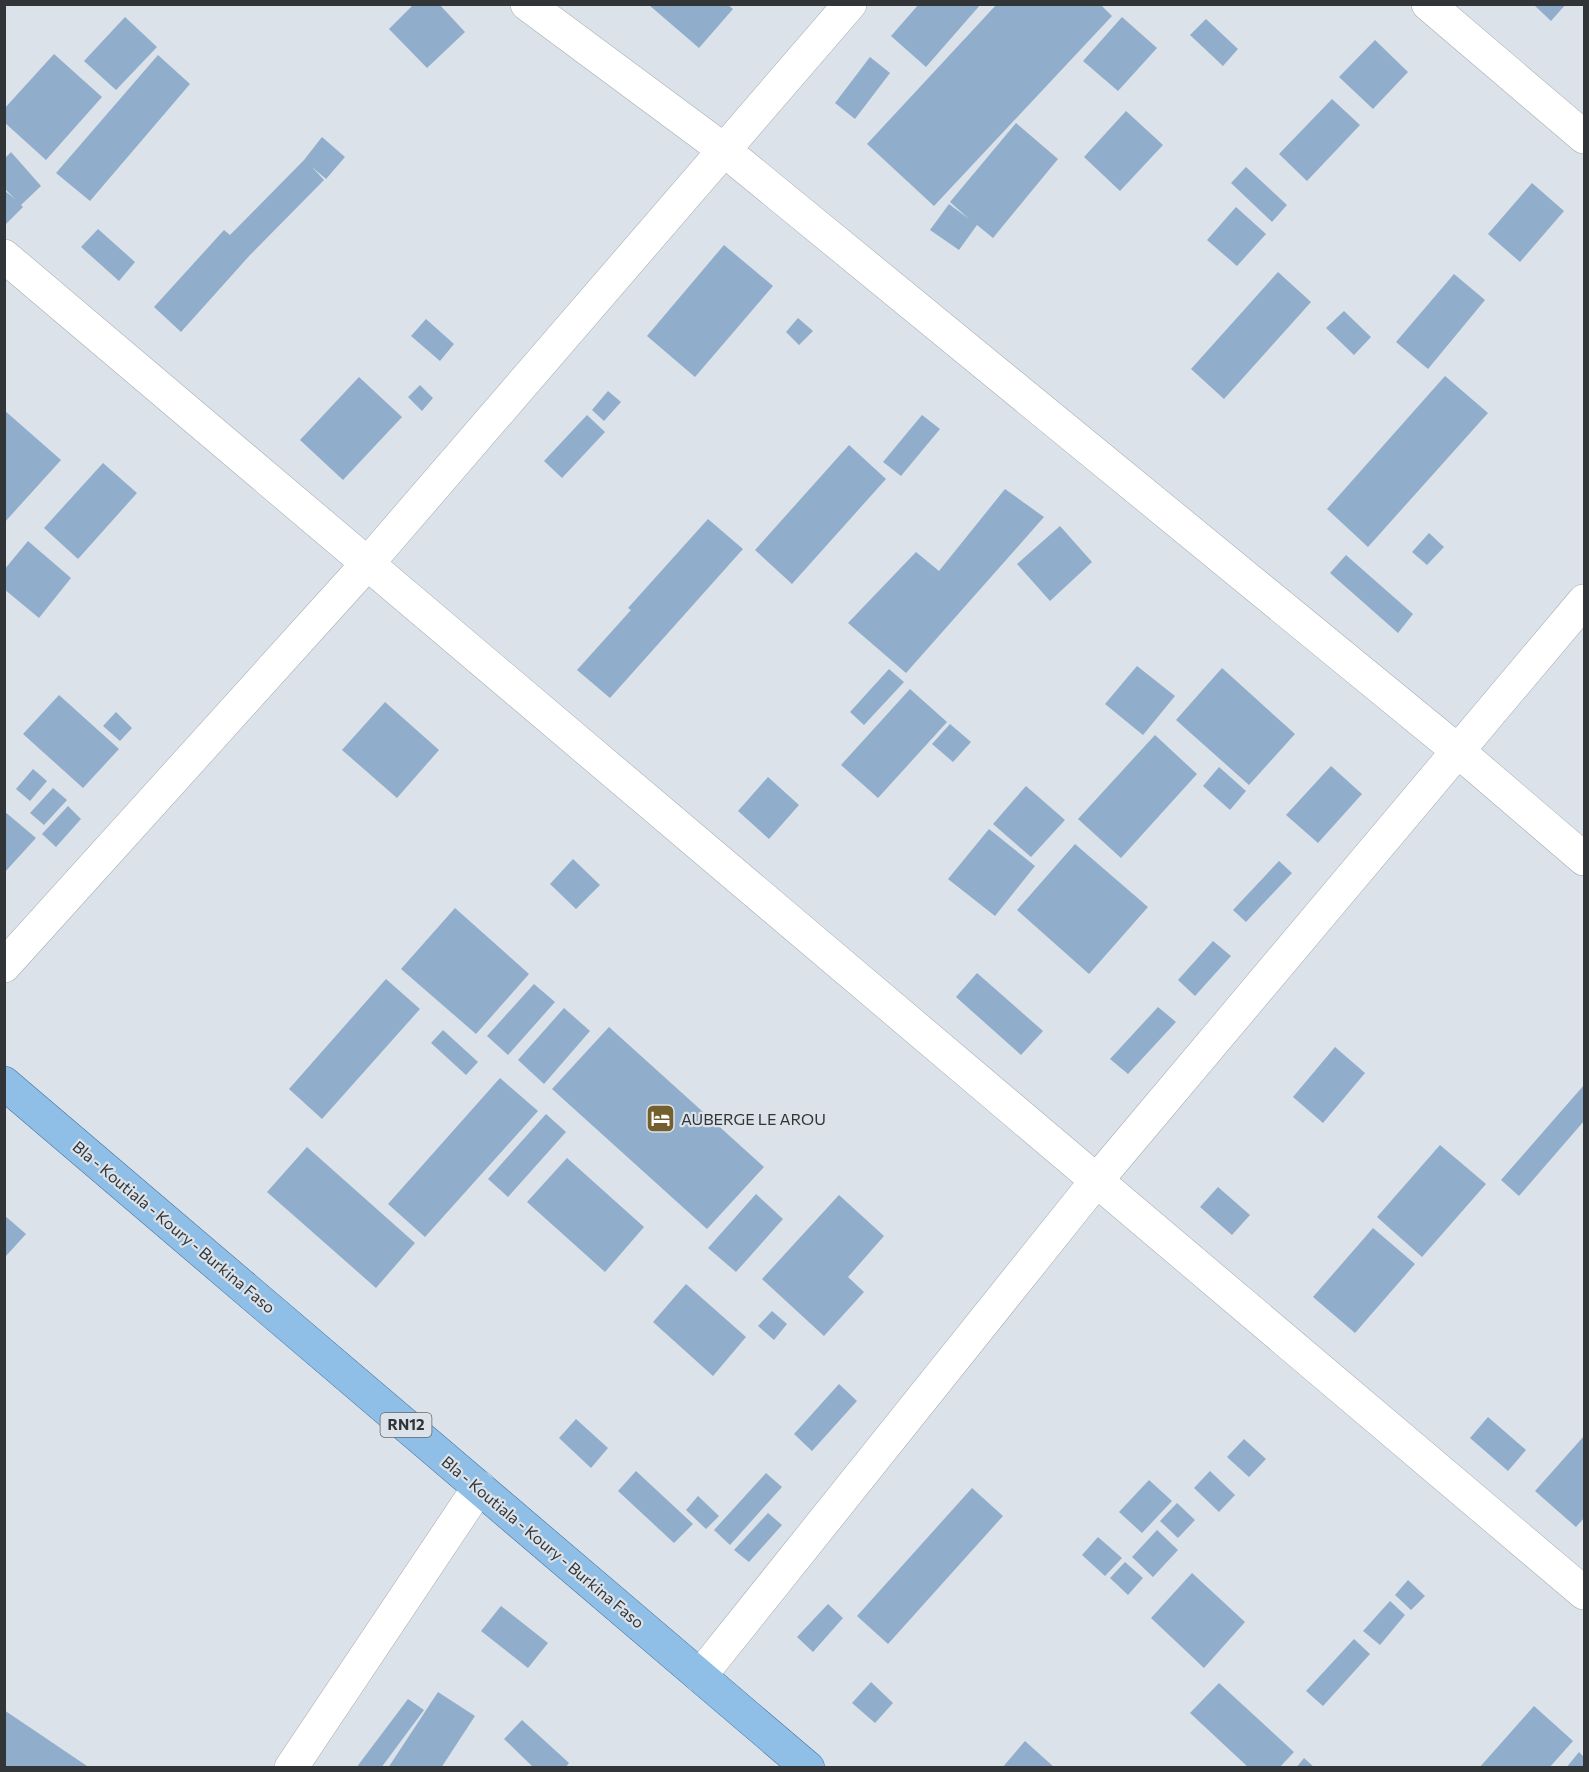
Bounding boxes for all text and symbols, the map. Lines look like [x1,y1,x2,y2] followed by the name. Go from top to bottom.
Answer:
[644,1103,676,1135] hotel icon: AUBERGE LE AROU
[681,1109,826,1128] place label: AUBERGE LE AROU
[69,1136,279,1317] street label: Bla - Koutiala - Koury - Burkina Faso
[380,1413,432,1437] road number: RN12
[438,1451,648,1632] street label: Bla - Koutiala - Koury - Burkina Faso

